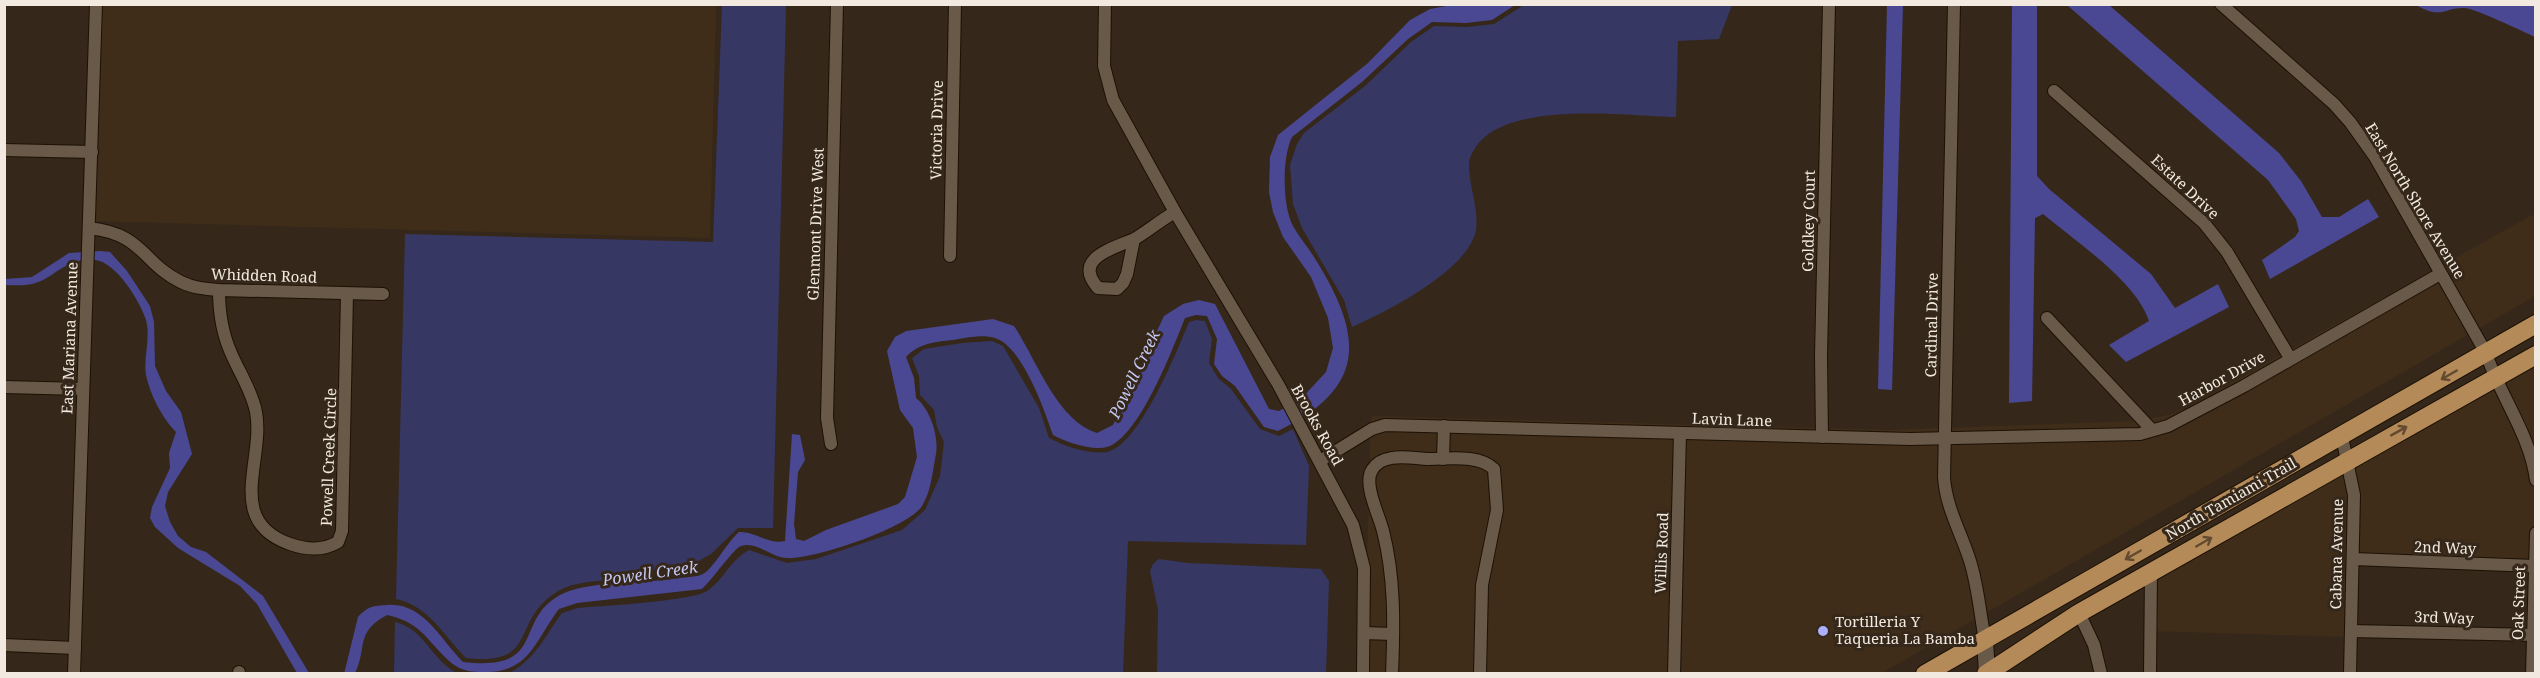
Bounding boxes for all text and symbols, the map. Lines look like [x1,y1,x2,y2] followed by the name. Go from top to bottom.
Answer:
[925,80,947,180] street label: Victoria Drive
[2361,119,2470,282] street label: East North Shore Avenue
[802,147,828,301] street label: Glenmont Drive West
[2147,149,2224,223] street label: Estate Drive
[1797,170,1819,272] street label: Goldkey Court
[56,262,82,414] street label: East Mariana Avenue
[211,263,317,287] street label: Whidden Road
[1920,272,1942,378] street label: Cardinal Drive
[1103,325,1165,423] water label: Powell Creek
[2175,346,2268,410] street label: Harbor Drive
[2441,369,2458,381] one-way arrow
[1287,380,1348,469] street label: Brooks Road
[316,388,340,526] street label: Powell Creek Circle
[1692,408,1773,430] street label: Lavin Lane
[2389,425,2407,436] one-way arrow
[2162,452,2300,544] street label: North Tamiami Trail
[2325,498,2347,610] street label: Cabana Avenue
[1650,512,1672,594] street label: Willis Road
[2195,535,2212,547] one-way arrow
[2413,536,2477,558] street label: 2nd Way
[2125,549,2142,561] one-way arrow
[600,555,700,591] water label: Powell Creek
[2507,566,2529,640] street label: Oak Street
[2414,606,2475,628] street label: 3rd Way
[1835,611,1975,648] place label: Tortilleria Y Taqueria La Bamba
[1816,624,1830,638] marker: Tortilleria Y Taqueria La Bamba

